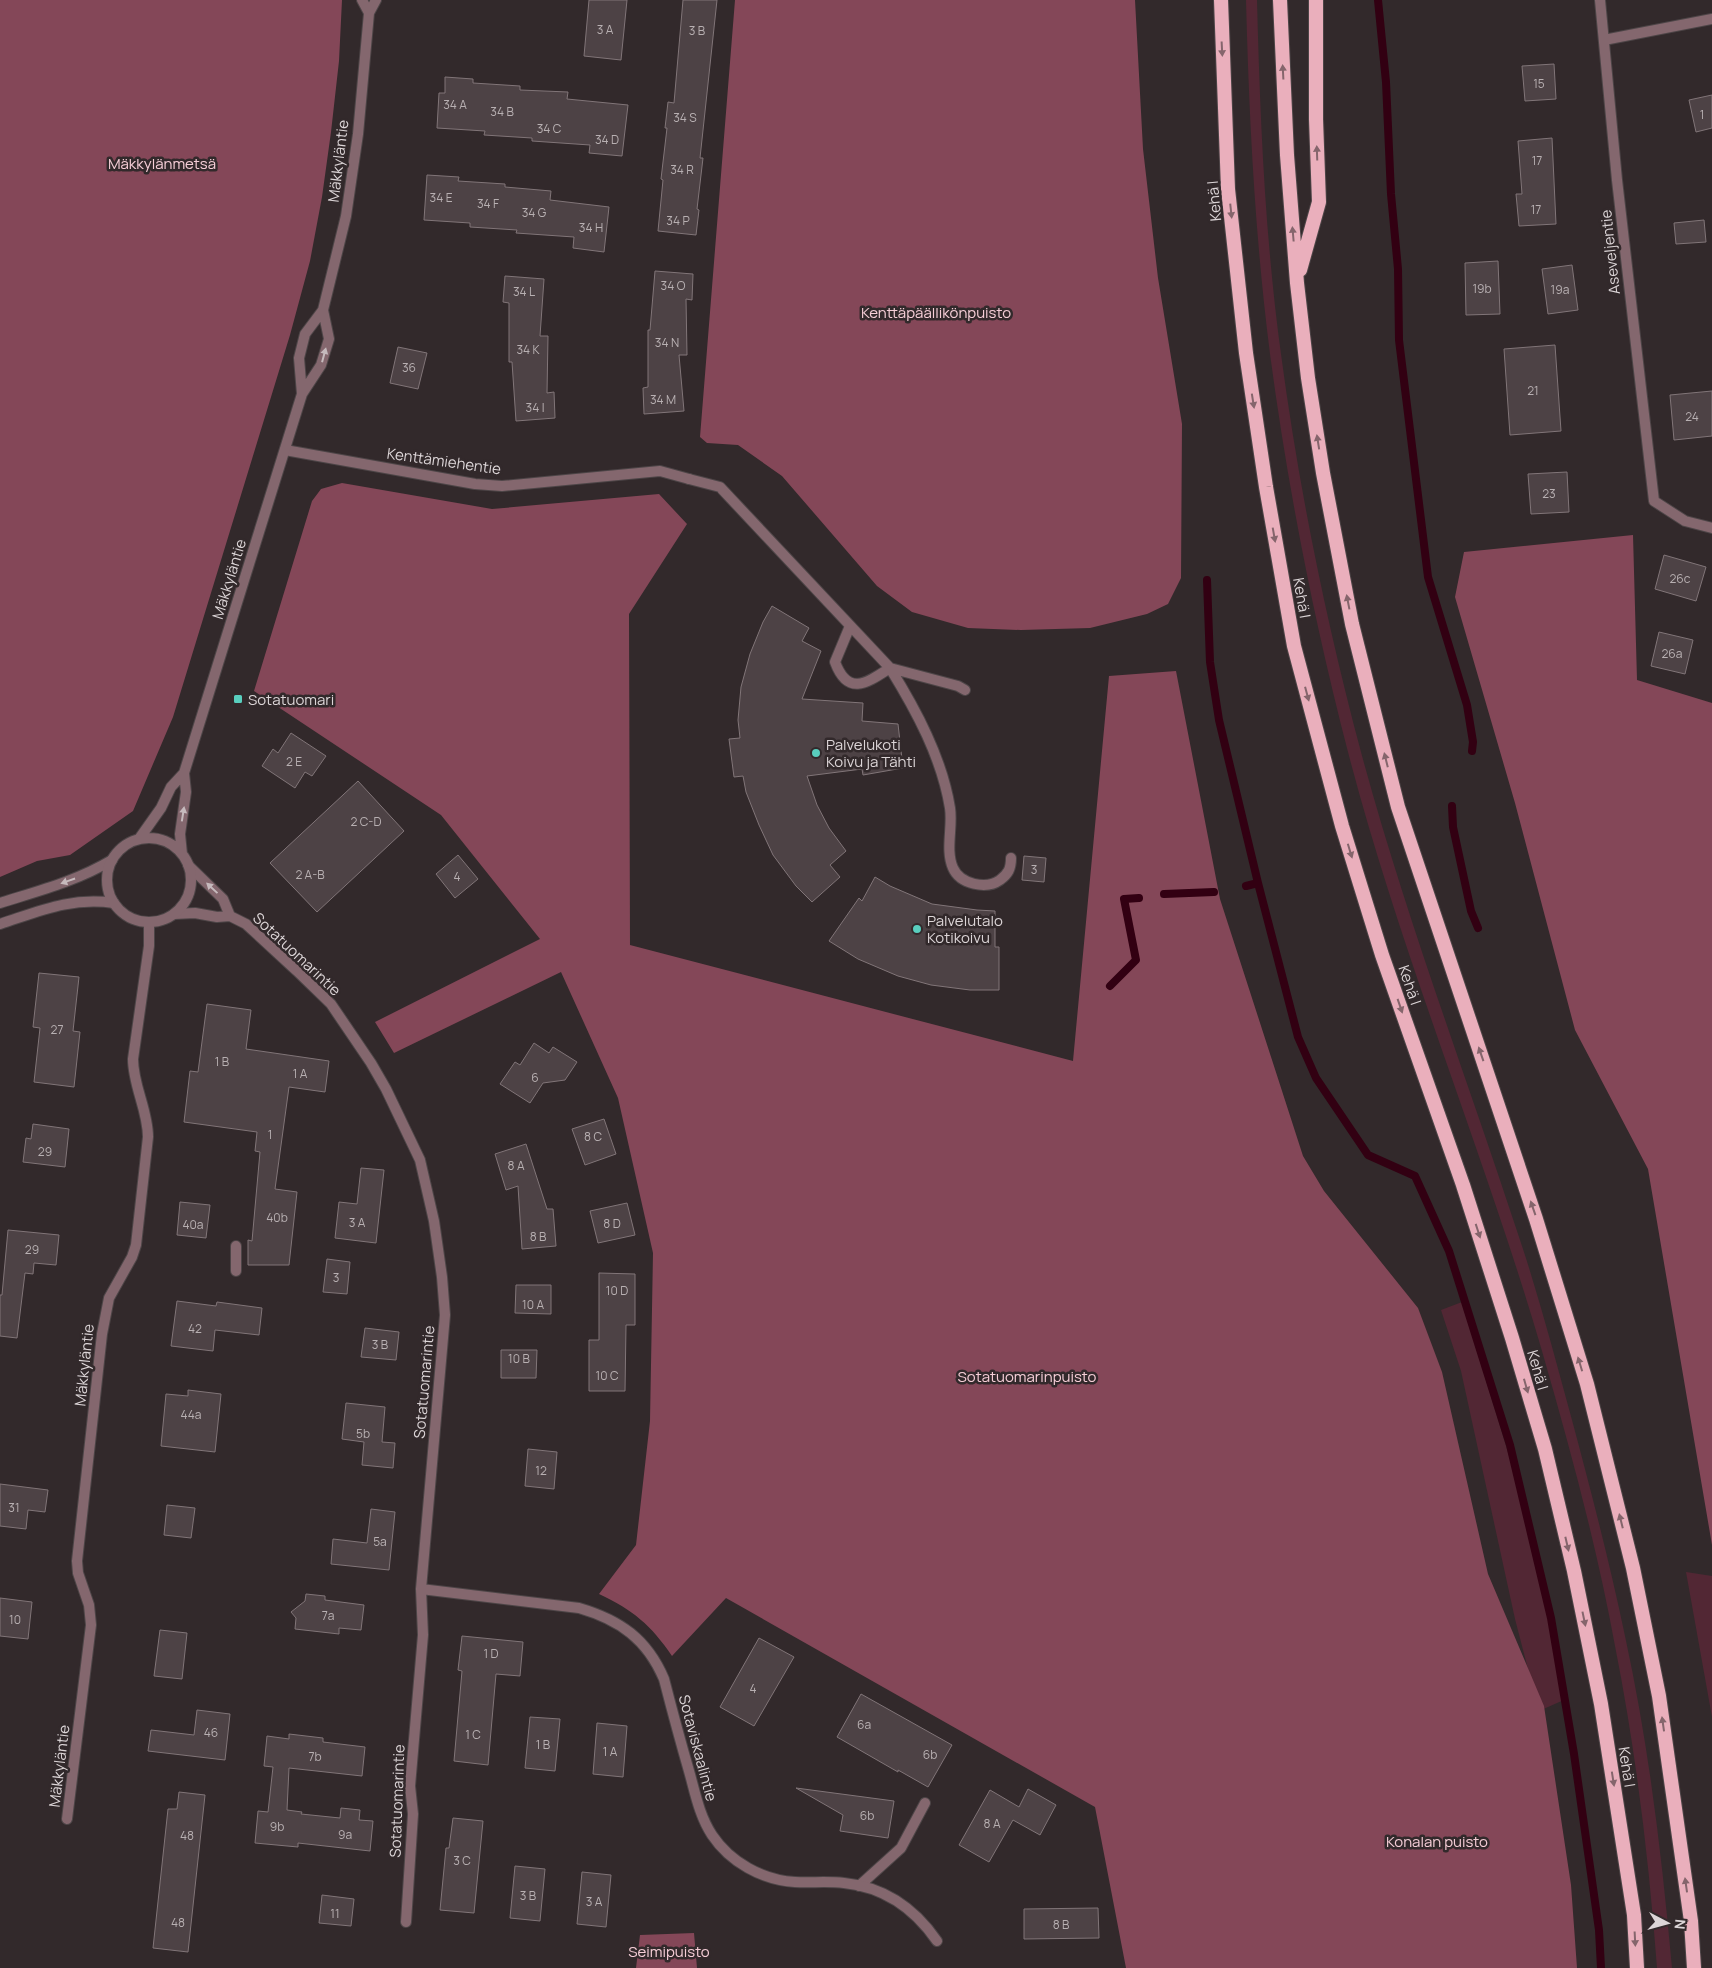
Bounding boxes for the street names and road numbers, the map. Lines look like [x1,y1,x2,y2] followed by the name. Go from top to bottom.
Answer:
[323,118,353,203] street label: Mäkkyläntie
[1202,180,1226,222] street label: Kehä I
[1595,208,1625,295] street label: Aseveljentie
[386,443,503,479] street label: Kenttämiehentie
[207,536,251,622] street label: Mäkkyläntie
[1288,576,1316,620] street label: Kehä I
[248,908,346,1001] street label: Sotatuomarintie
[1393,962,1427,1008] street label: Kehä I
[69,1323,99,1407] street label: Mäkkyläntie
[409,1324,439,1439] street label: Sotatuomarintie
[1522,1347,1554,1393] street label: Kehä I
[674,1692,722,1804] street label: Sotaviskaalintie
[44,1723,74,1808] street label: Mäkkyläntie
[385,1744,409,1858] street label: Sotatuomarintie
[1613,1745,1641,1789] street label: Kehä I

